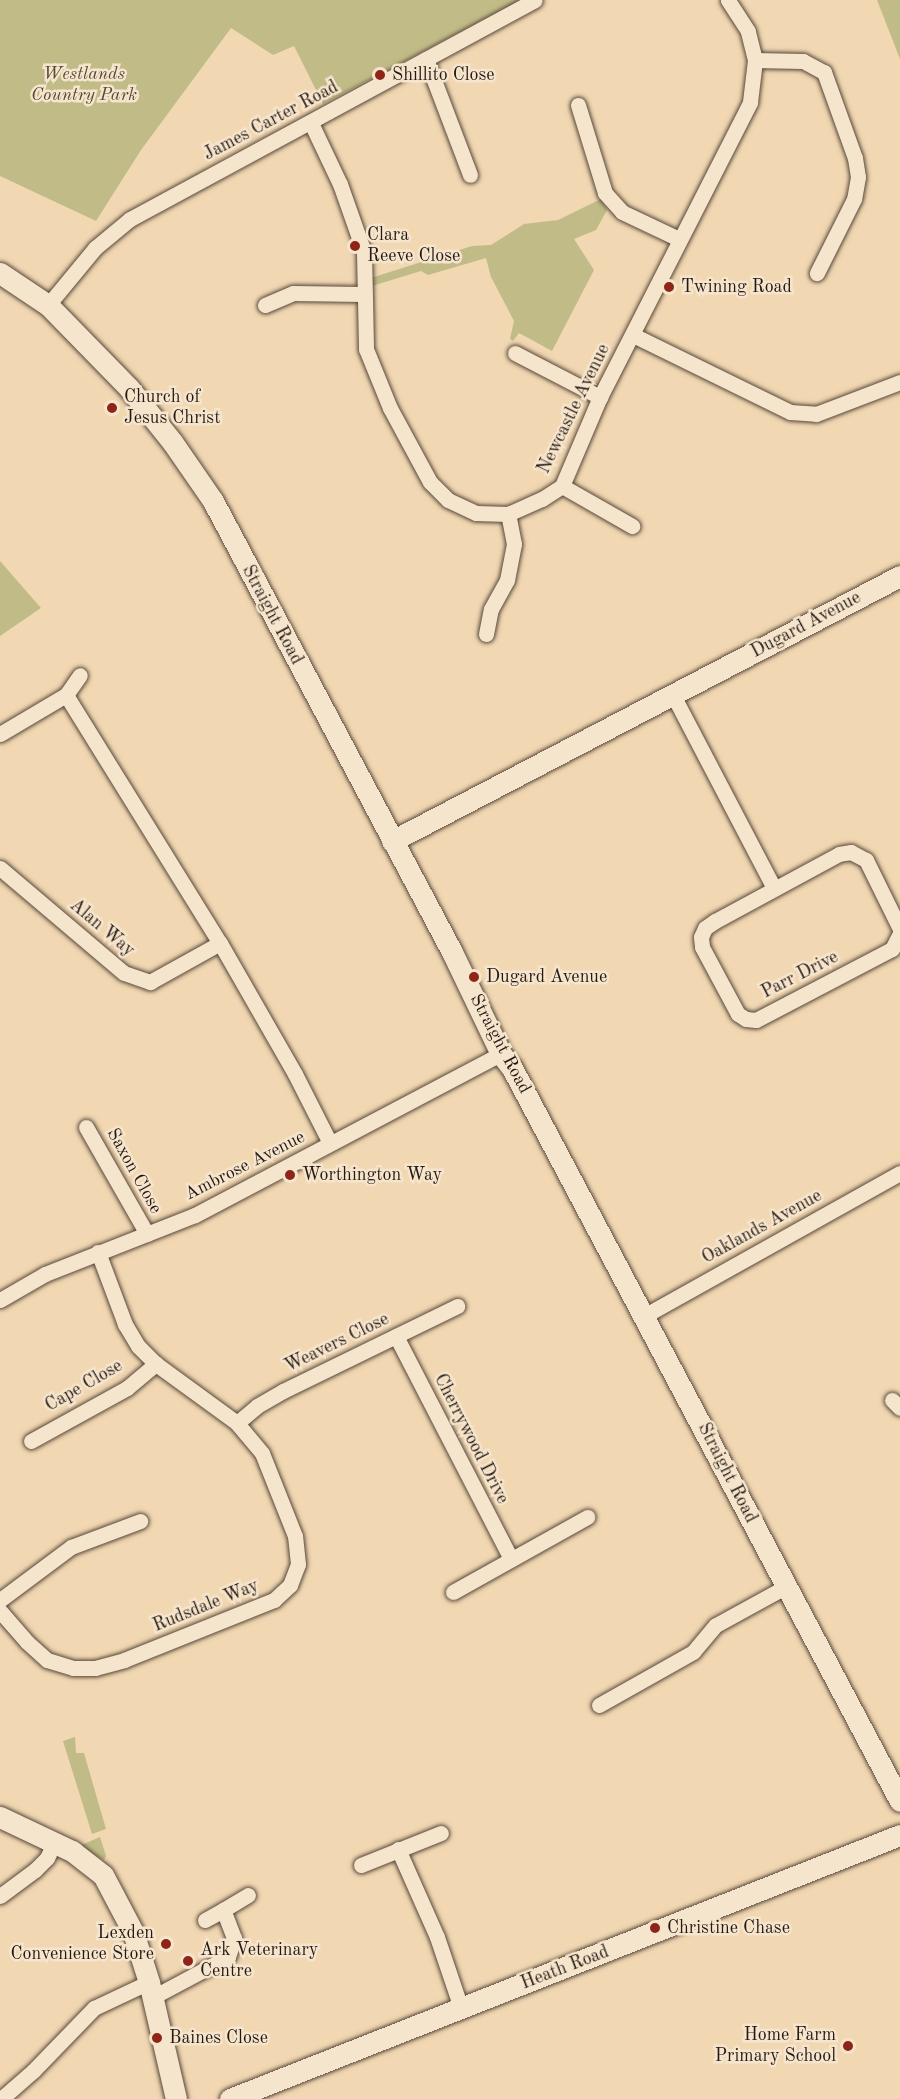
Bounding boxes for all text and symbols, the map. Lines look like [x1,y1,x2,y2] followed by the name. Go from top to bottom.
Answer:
[31,64,137,106] park label: Westlands Country Park
[392,64,495,86] place label: Shillito Close
[373,68,387,82] marker: Shillito Close
[200,76,342,166] street label: James Carter Road
[367,225,460,268] place label: Clara Reeve Close
[348,239,362,253] marker: Clara Reeve Close
[681,276,792,298] place label: Twining Road
[662,280,676,294] marker: Twining Road
[533,341,615,477] street label: Newcastle Avenue
[124,387,220,430] place label: Church of Jesus Christ
[105,401,119,415] marker: Church of Jesus Christ
[237,562,307,668] street label: Straight Road
[747,587,865,663] street label: Dugard Avenue
[65,895,139,961] street label: Alan Way
[758,946,842,1004] street label: Parr Drive
[486,966,607,988] place label: Dugard Avenue
[467,970,481,984] marker: Dugard Avenue
[465,991,535,1097] street label: Straight Road
[102,1124,166,1218] street label: Saxon Close
[181,1126,309,1206] street label: Ambrose Avenue
[302,1164,442,1186] place label: Worthington Way
[283,1168,297,1182] marker: Worthington Way
[698,1185,826,1269] street label: Oaklands Avenue
[281,1308,393,1378] street label: Weavers Close
[42,1355,126,1417] street label: Cape Close
[429,1370,513,1508] street label: Cherrywood Drive
[693,1419,761,1527] street label: Straight Road
[150,1575,262,1637] street label: Rudsdale Way
[667,1917,790,1939] place label: Christine Chase
[648,1921,662,1935] marker: Christine Chase
[11,1923,154,1966] place label: Lexden Convenience Store
[159,1937,173,1951] marker: Lexden Convenience Store
[200,1940,318,1982] place label: Ark Veterinary Centre
[518,1941,612,1995] street label: Heath Road
[181,1954,195,1968] marker: Ark Veterinary Centre
[715,2025,836,2068] place label: Home Farm Primary School
[169,2027,268,2049] place label: Baines Close
[150,2031,164,2045] marker: Baines Close
[841,2039,855,2053] marker: Home Farm Primary School

